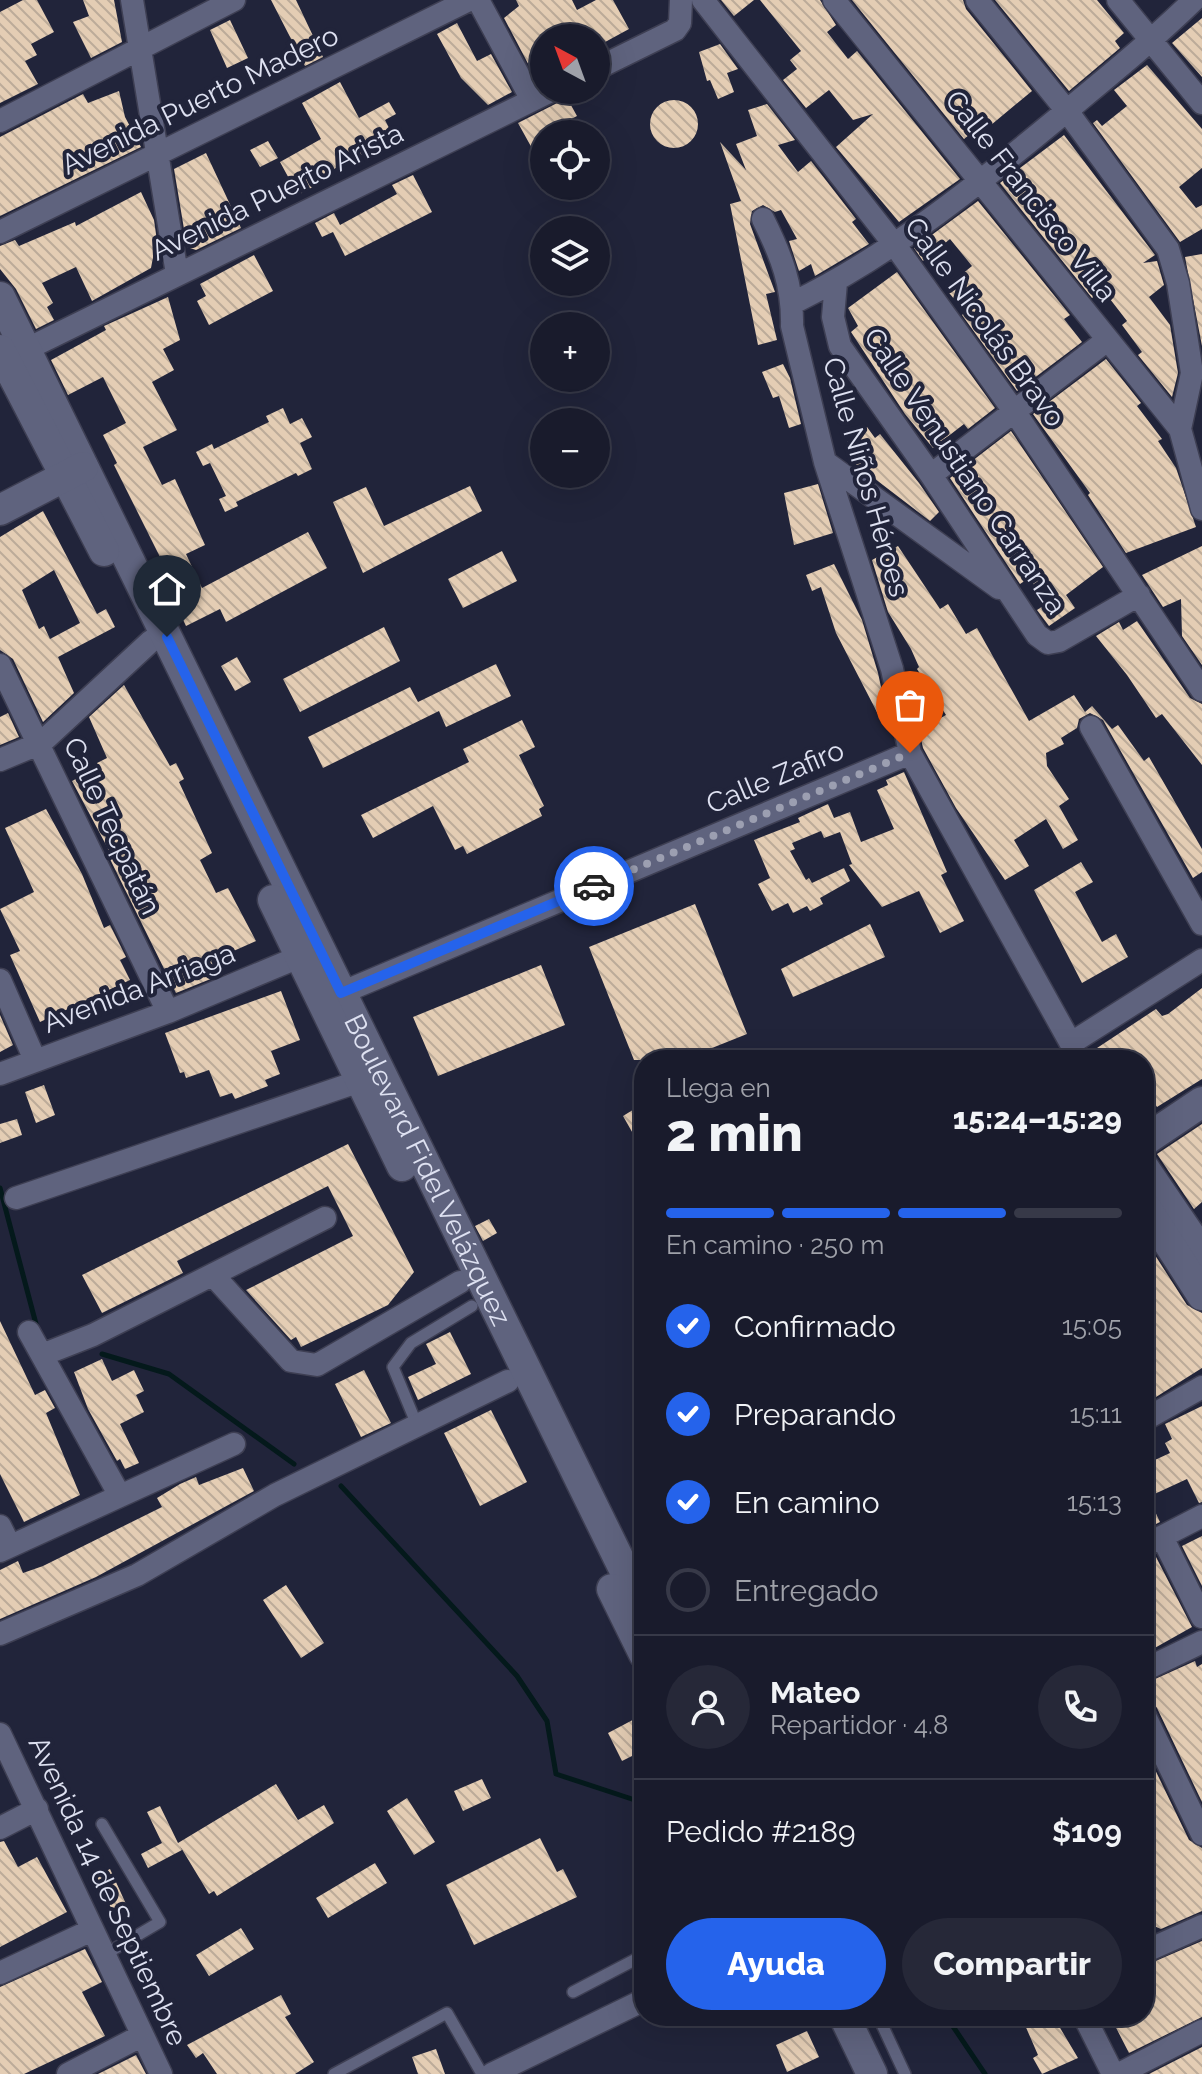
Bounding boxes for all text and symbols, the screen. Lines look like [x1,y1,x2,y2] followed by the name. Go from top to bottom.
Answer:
[56,19,344,181] street label: Avenida Puerto Madero
[530,24,610,104] north arrow
[530,24,610,488] map controls
[938,84,1124,308] street label: Calle Francisco Villa
[146,117,408,267] street label: Avenida Puerto Arista
[530,120,610,200] button: locate
[898,211,1072,433] street label: Calle Nicolás Bravo
[530,216,610,296] button: layers
[530,312,610,392] button: +
[857,322,1073,620] street label: Calle Venustiano Carranza
[816,353,916,601] street label: Calle Niños Héroes
[530,408,610,488] button: −
[133,555,201,637] pin
[145,567,189,611] icon: home
[876,671,944,753] pin
[888,683,932,727] icon: bag
[57,732,167,920] street label: Calle Tecpatán
[701,733,849,821] street label: Calle Zafiro
[554,846,634,926] courier
[572,864,616,908] icon: car
[38,936,240,1040] street label: Avenida Arriaga
[338,1009,518,1331] street label: Boulevard Fidel Velázquez
[666,1073,771,1103] text: Llega en
[953,1101,1122,1136] text: 15:24–15:29
[666,1102,803,1163] text: 2 min
[666,1230,884,1260] text: En camino · 250 m
[666,1304,710,1348] icon: check
[734,1309,896,1344] text: Confirmado
[1062,1311,1122,1341] text: 15:05
[666,1392,710,1436] icon: check
[734,1397,896,1432] text: Preparando
[1070,1399,1122,1429] text: 15:11
[666,1480,710,1524] icon: check
[734,1485,880,1520] text: En camino
[1067,1487,1122,1517] text: 15:13
[734,1573,879,1608] text: Entregado
[666,1665,750,1749] button: person
[1038,1665,1122,1749] button: phone
[770,1675,860,1710] text: Mateo
[770,1710,948,1740] text: Repartidor · 4.8
[22,1731,194,2051] street label: Avenida 14 de Septiembre
[666,1814,856,1849] text: Pedido #2189
[1052,1814,1122,1849] text: $109
[666,1918,886,2010] button: Ayuda
[902,1918,1122,2010] button: Compartir

